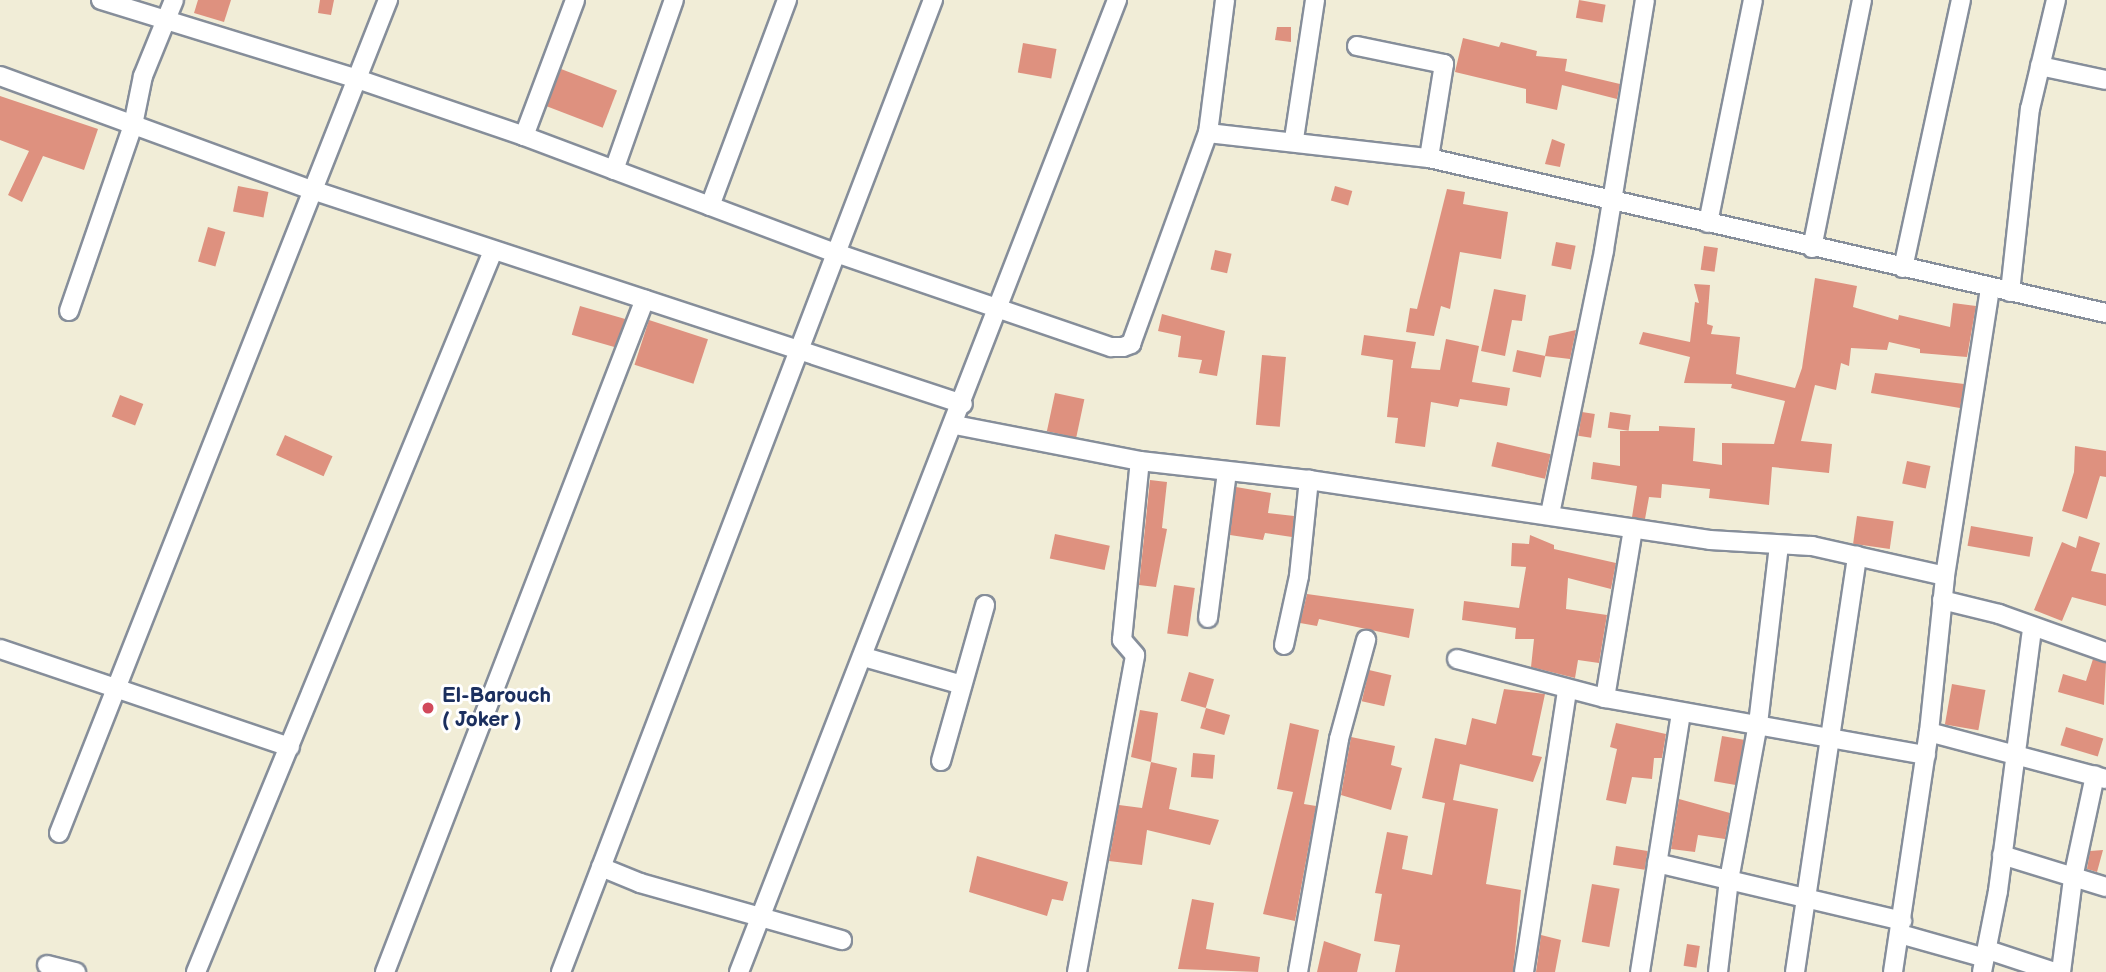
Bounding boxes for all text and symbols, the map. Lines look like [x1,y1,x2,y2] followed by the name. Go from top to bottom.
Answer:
[442,683,551,733] place label: El-Barouch ( Joker )
[420,700,436,716] marker: El-Barouch ( Joker )

